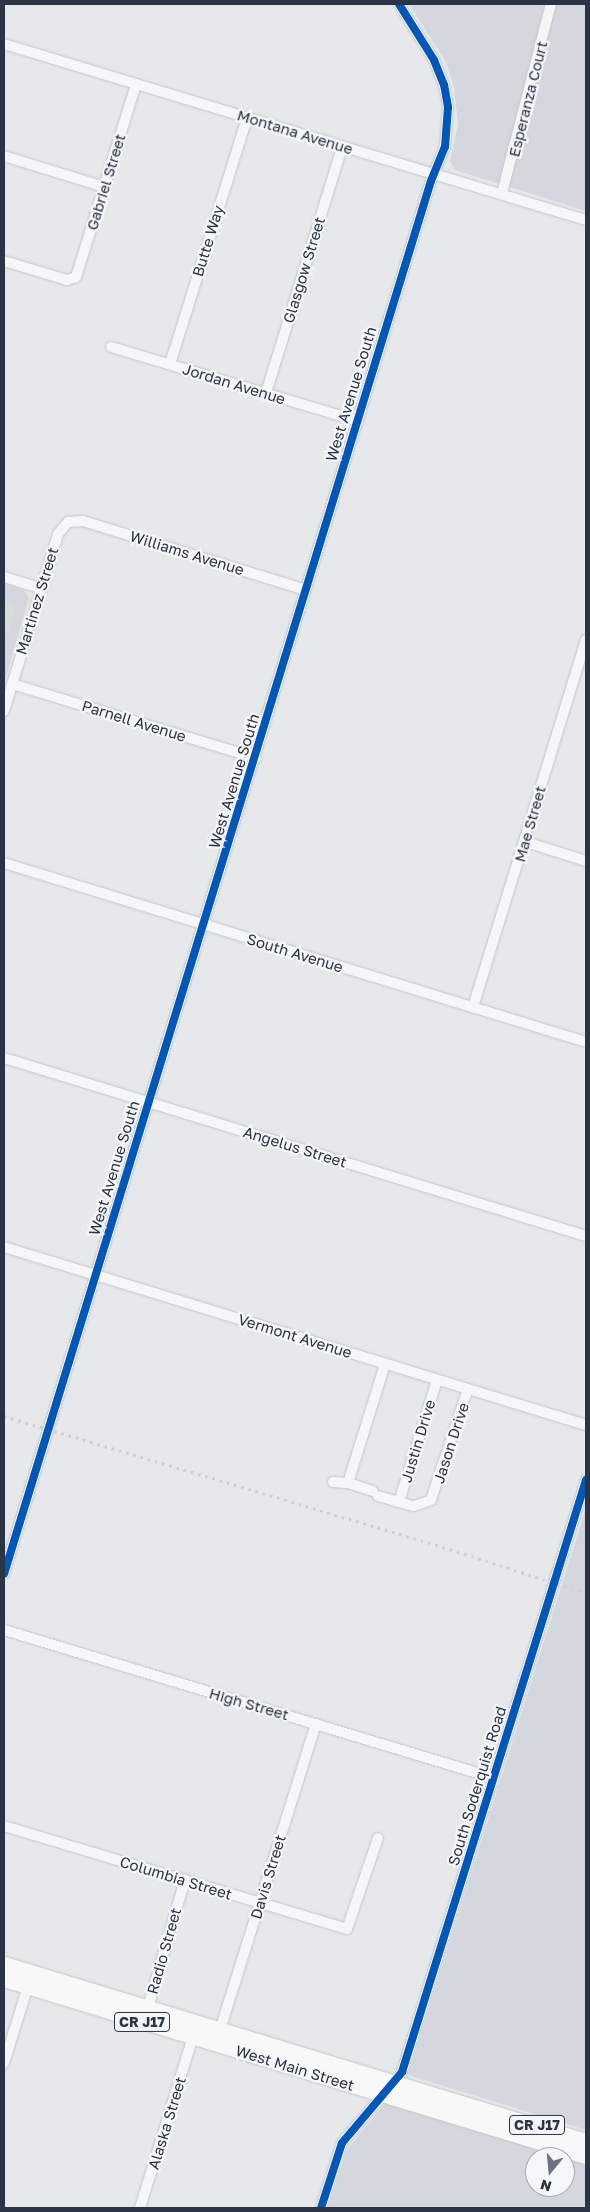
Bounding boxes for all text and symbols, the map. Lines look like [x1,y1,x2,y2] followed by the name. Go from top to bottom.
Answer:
[505,39,551,159] street label: Esperanza Court
[235,106,355,158] street label: Montana Avenue
[83,132,129,232] street label: Gabriel Street
[189,203,227,279] street label: Butte Way
[279,215,329,325] street label: Glasgow Street
[322,325,380,463] street label: West Avenue South
[180,360,288,408] street label: Jordan Avenue
[128,527,246,579] street label: Williams Avenue
[12,545,62,657] street label: Martinez Street
[80,697,188,745] street label: Parnell Avenue
[205,712,263,850] street label: West Avenue South
[511,784,549,864] street label: Mae Street
[245,930,345,976] street label: South Avenue
[85,1099,143,1237] street label: West Avenue South
[241,1123,349,1171] street label: Angelus Street
[236,1310,354,1362] street label: Vermont Avenue
[397,1397,439,1485] street label: Justin Drive
[429,1400,473,1486] street label: Jason Drive
[207,1684,291,1724] street label: High Street
[444,1704,510,1868] street label: South Soderquist Road
[247,1833,289,1921] street label: Davis Street
[118,1852,234,1904] street label: Columbia Street
[143,1906,185,1996] street label: Radio Street
[113,2010,171,2034] road number: CR J17
[234,2041,356,2095] street label: West Main Street
[144,2075,190,2171] street label: Alaska Street
[508,2114,566,2136] road number: CR J17
[525,2147,575,2197] north arrow
[538,2176,553,2196] text: N

